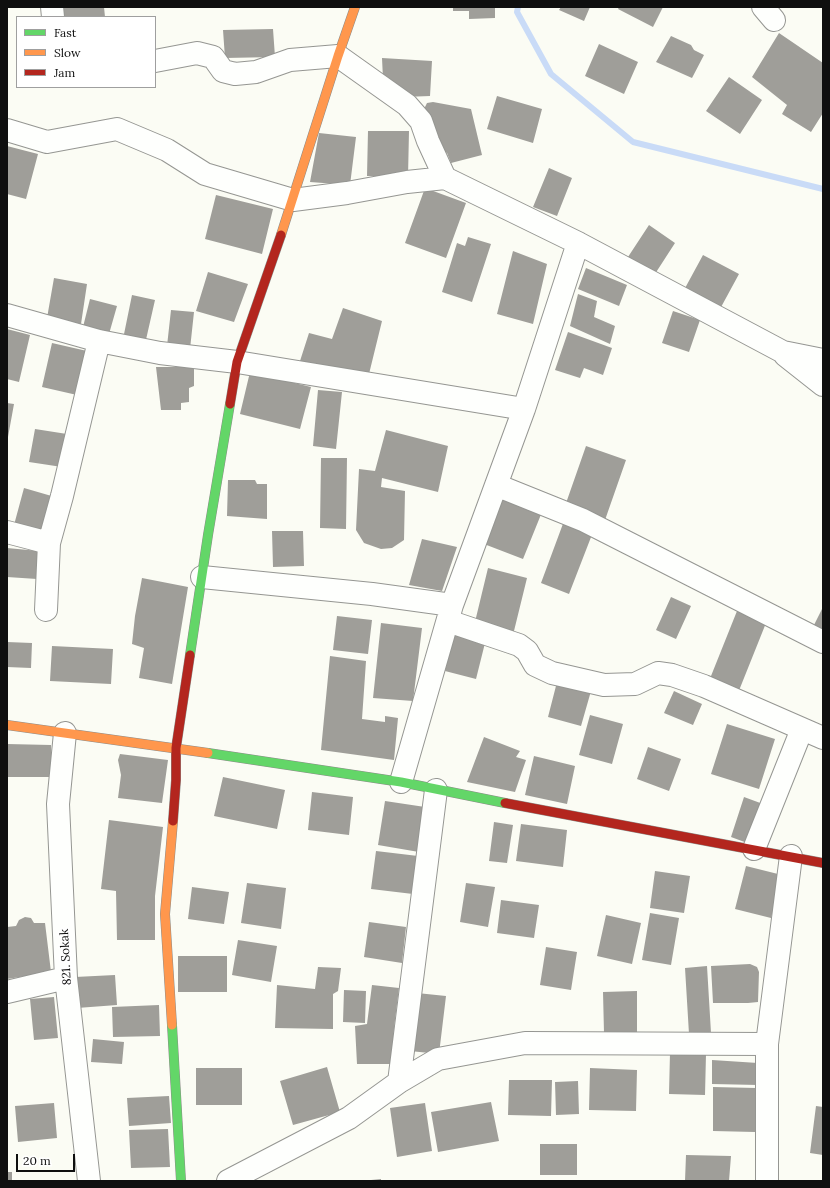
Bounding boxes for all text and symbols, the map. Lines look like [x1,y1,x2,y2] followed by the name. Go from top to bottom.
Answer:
[16,16,156,88] legend
[54,25,77,40] text: Fast
[54,45,81,60] text: Slow
[54,65,75,80] text: Jam
[57,928,75,986] street label: 821. Sokak
[18,1146,77,1172] scale bar
[23,1153,51,1168] text: 20 m

